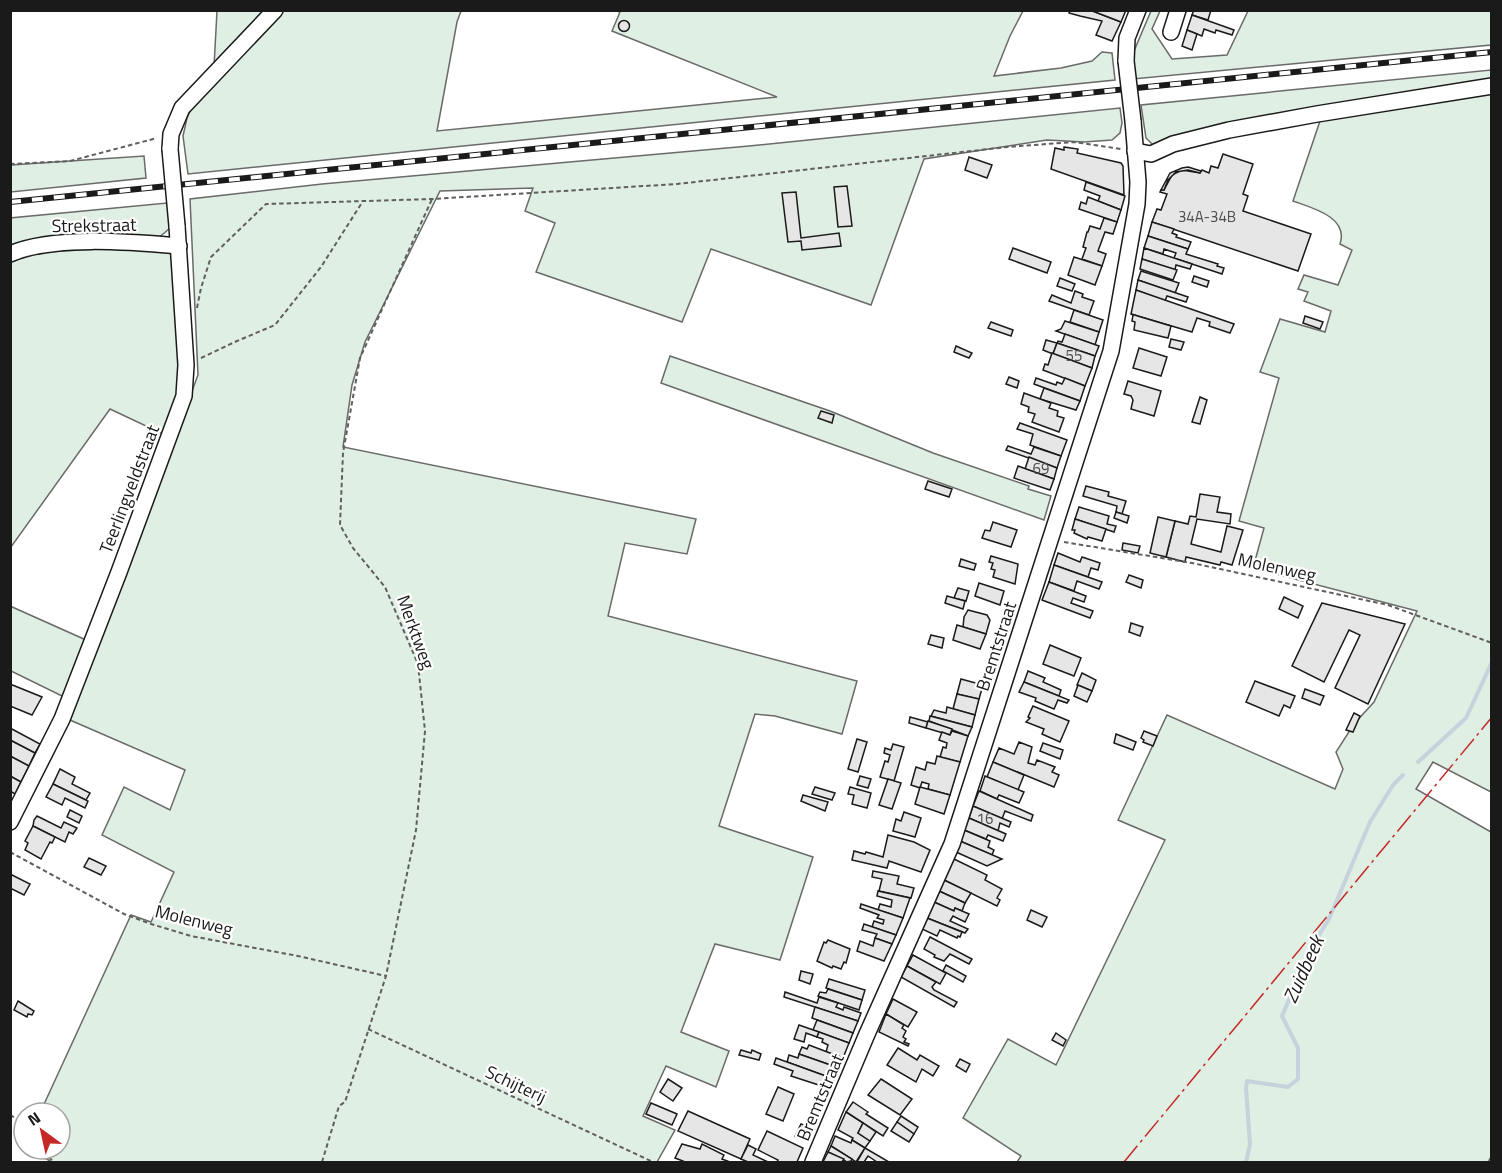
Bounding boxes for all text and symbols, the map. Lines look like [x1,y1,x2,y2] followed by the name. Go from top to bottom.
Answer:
[1178,205,1236,228] house number: 34A-34B
[51,211,137,239] street label: Strekstraat
[1066,344,1082,367] house number: 55
[92,420,166,557] street label: Teerlingveldstraat
[1033,457,1049,480] house number: 69
[1235,546,1319,588] street label: Molenweg
[390,591,442,673] street label: Merktweg
[969,597,1023,694] street label: Bremtstraat
[977,807,993,830] house number: 16
[152,897,236,943] street label: Molenweg
[1274,928,1332,1008] water label: Zuidbeek
[789,1048,851,1145] street label: Bremtstraat
[481,1058,551,1110] street label: Schijterij
[12,1101,72,1161] north arrow
[23,1105,45,1132] text: N

